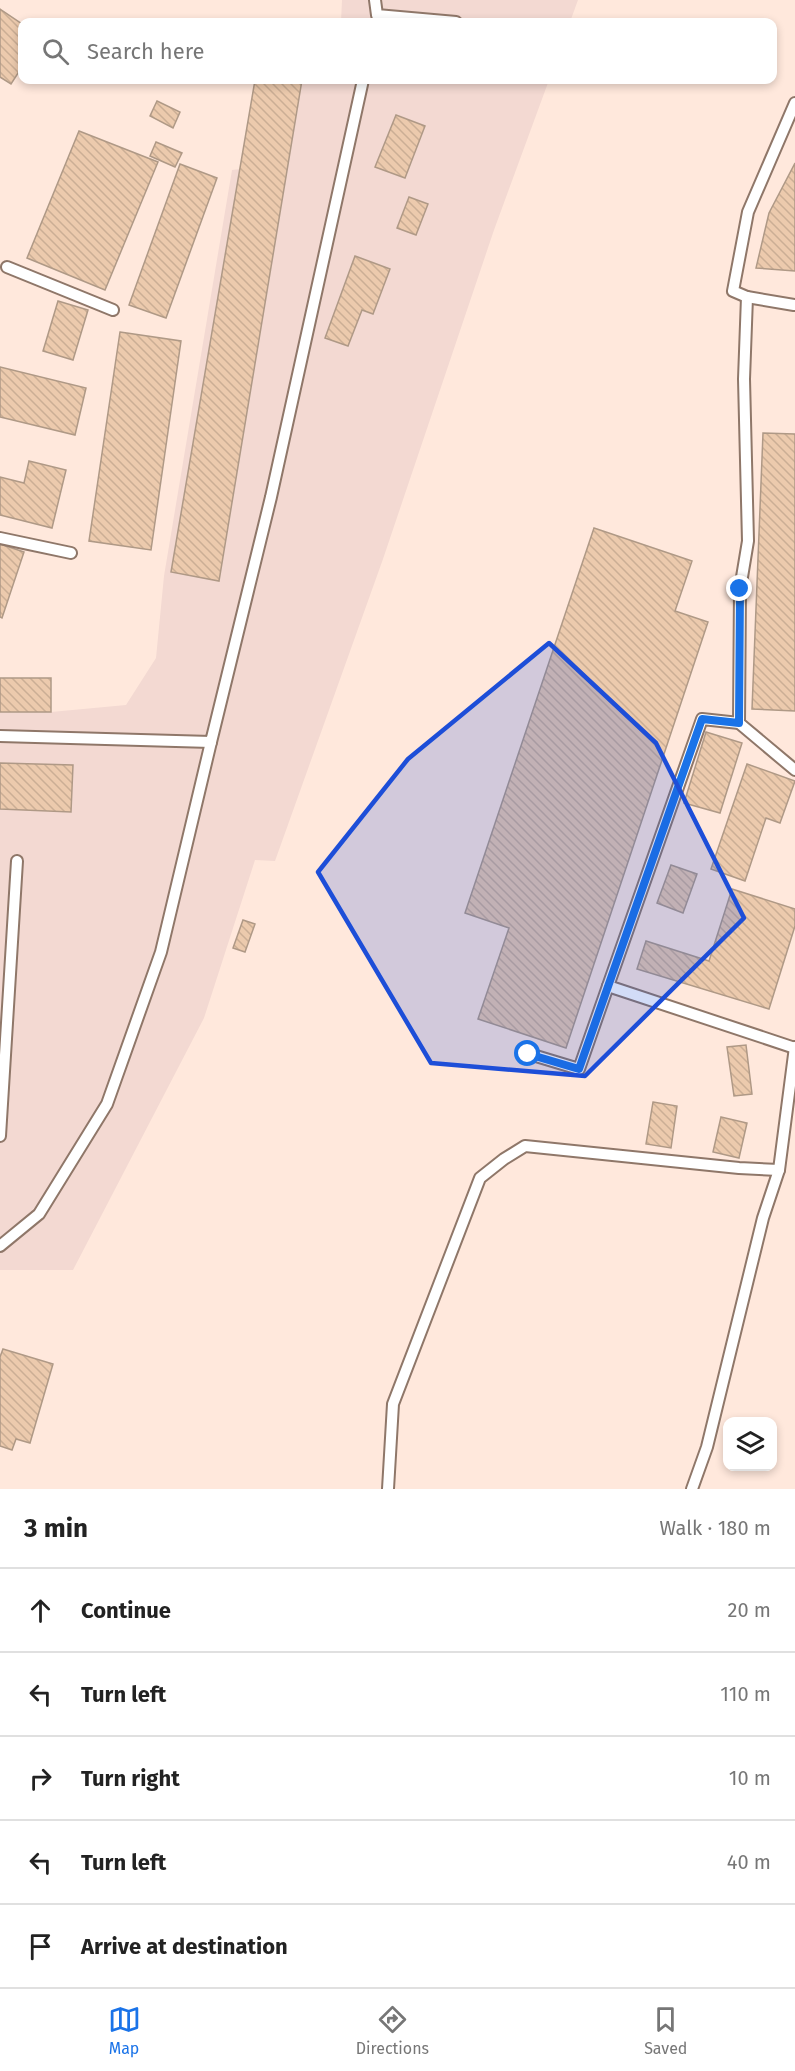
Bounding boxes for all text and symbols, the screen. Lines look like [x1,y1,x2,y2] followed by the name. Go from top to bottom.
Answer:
[18,18,777,84] search box
[39,35,72,68] icon: search
[87,38,205,65] text: Search here
[726,575,752,601] route end
[514,1040,540,1066] route start
[723,1417,777,1471] map controls
[723,1417,777,1471] button: layers
[24,1513,88,1544] text: 3 min
[660,1516,771,1540] text: Walk · 180 m
[24,1594,57,1627] icon: ahead
[81,1597,171,1624] text: Continue
[728,1598,771,1622] text: 20 m
[24,1678,57,1711] icon: left
[81,1681,166,1708] text: Turn left
[720,1682,771,1706] text: 110 m
[24,1762,57,1795] icon: right
[81,1765,180,1792] text: Turn right
[729,1766,771,1790] text: 10 m
[24,1846,57,1879] icon: left
[81,1849,166,1876] text: Turn left
[727,1850,771,1874] text: 40 m
[24,1930,57,1963] icon: arrive
[81,1933,288,1960] text: Arrive at destination
[108,2003,141,2058] tab: Map
[356,2003,429,2058] tab: Directions
[644,2003,687,2058] tab: Saved

